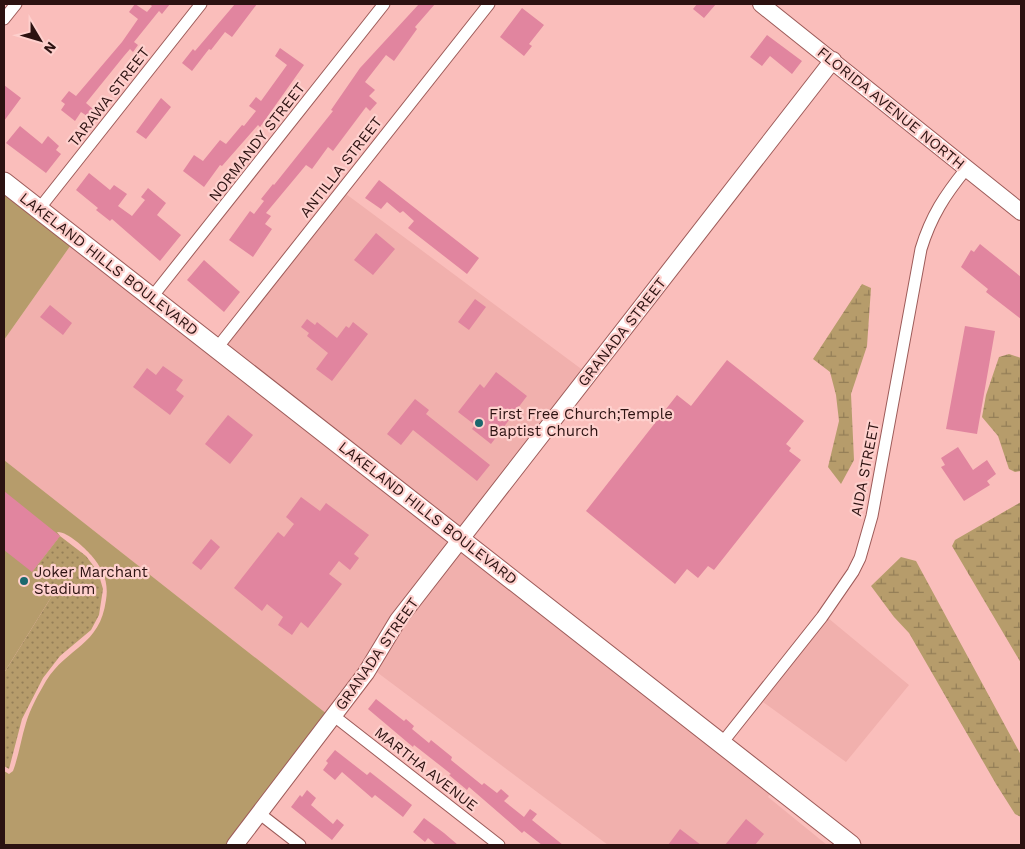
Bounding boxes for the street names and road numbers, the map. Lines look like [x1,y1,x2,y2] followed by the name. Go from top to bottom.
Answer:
[814,43,968,173] street label: FLORIDA AVENUE NORTH
[64,44,154,150] street label: TARAWA STREET
[205,79,309,205] street label: NORMANDY STREET
[296,113,386,221] street label: ANTILLA STREET
[16,189,202,339] street label: LAKELAND HILLS BOULEVARD
[574,274,670,390] street label: GRANADA STREET
[847,420,883,518] street label: AIDA STREET
[335,438,521,588] street label: LAKELAND HILLS BOULEVARD
[331,594,423,714] street label: GRANADA STREET
[371,723,481,815] street label: MARTHA AVENUE

